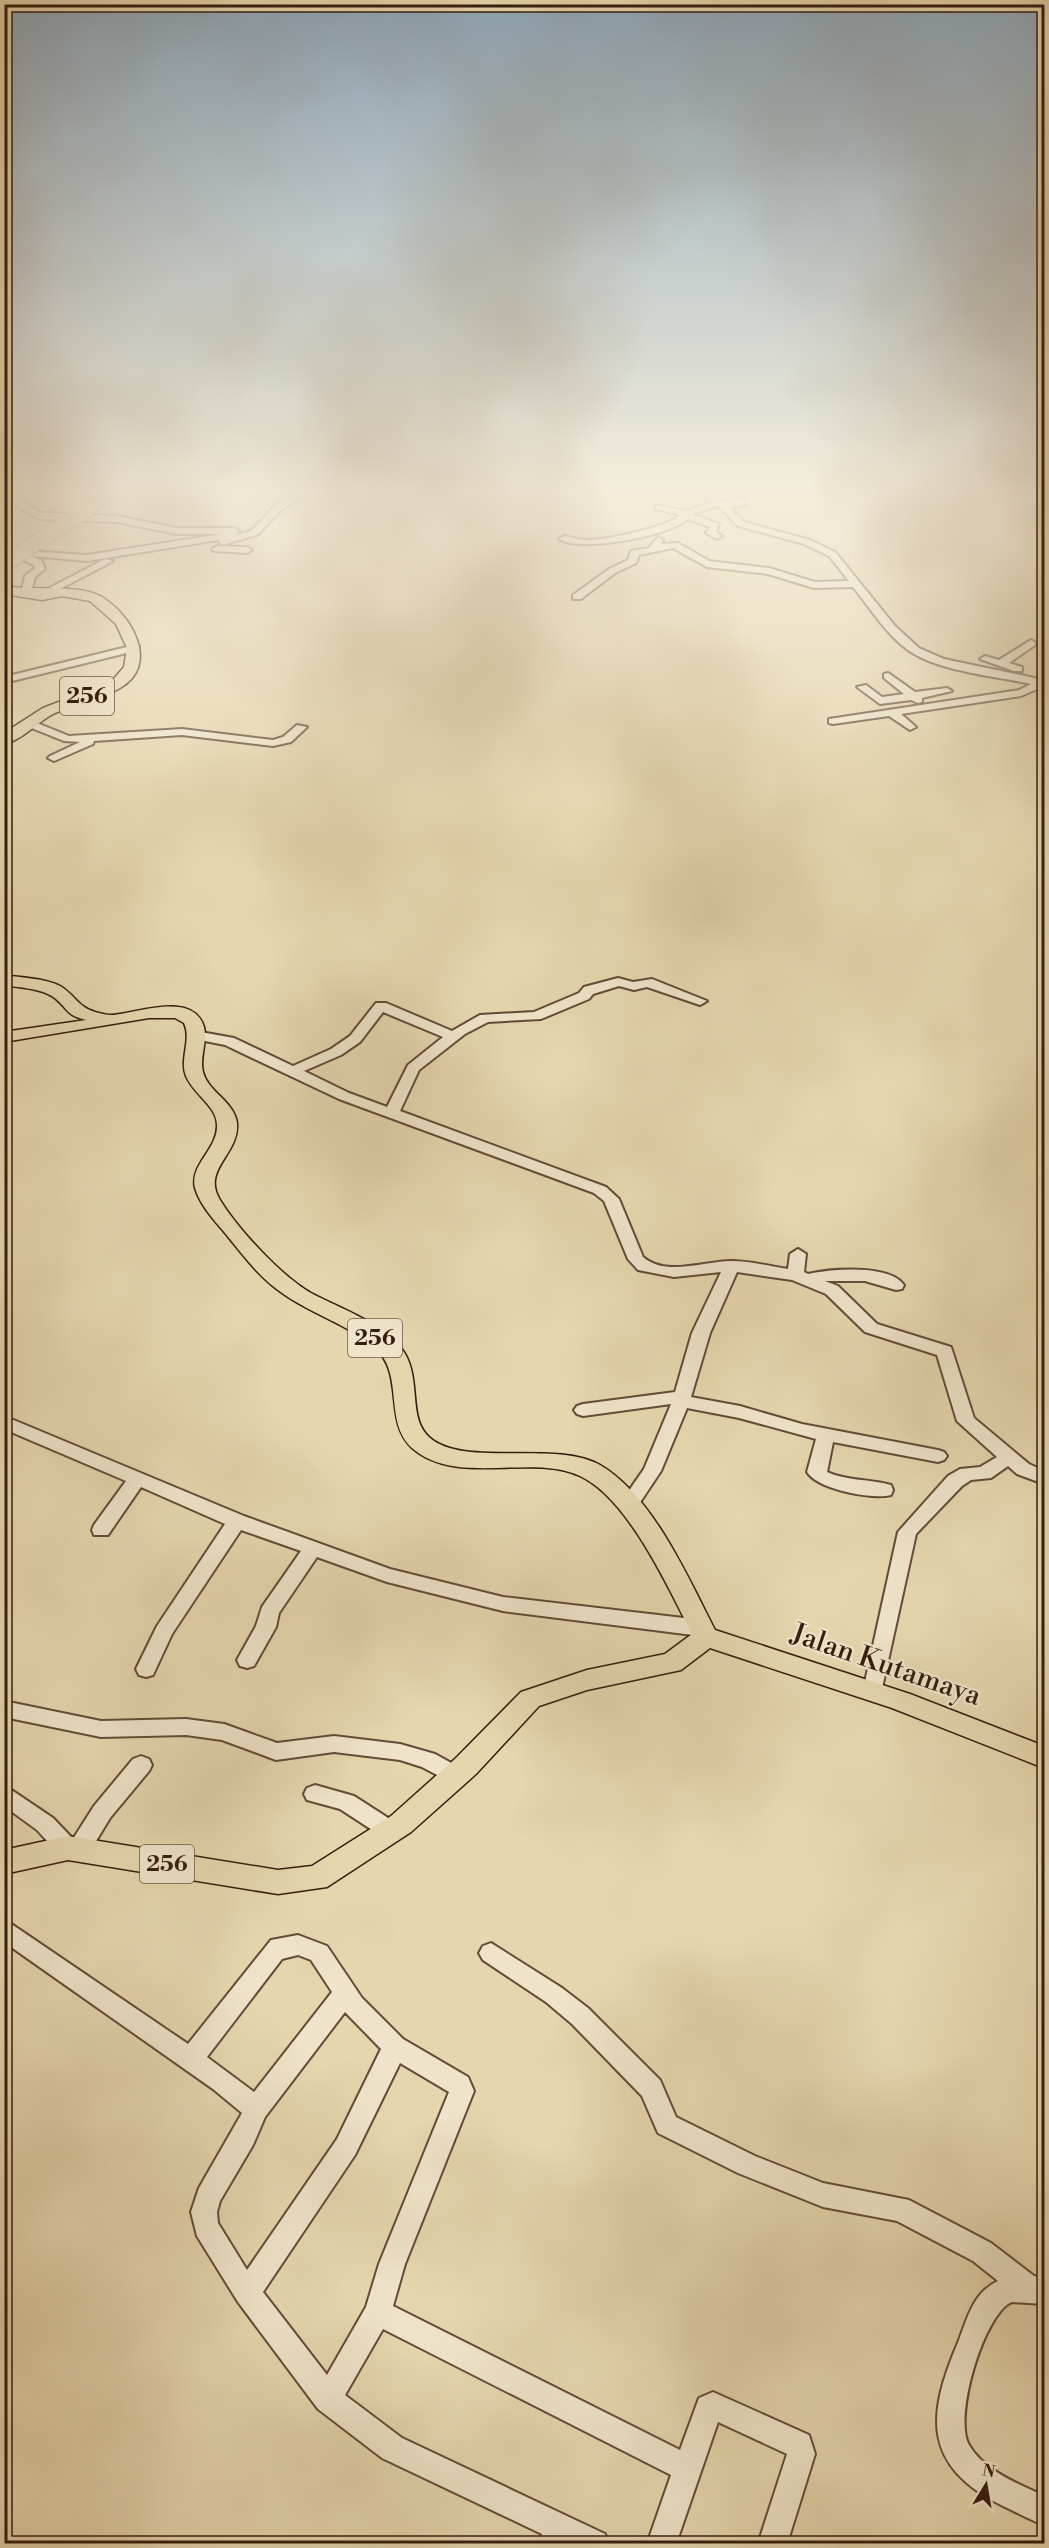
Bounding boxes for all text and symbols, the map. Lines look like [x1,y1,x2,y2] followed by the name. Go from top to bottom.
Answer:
[60,677,114,715] road number: 256
[348,1319,402,1357] road number: 256
[786,1616,986,1714] street label: Jalan Kutamaya
[140,1845,194,1883] road number: 256
[956,2455,1016,2515] north arrow
[981,2460,997,2482] text: N

